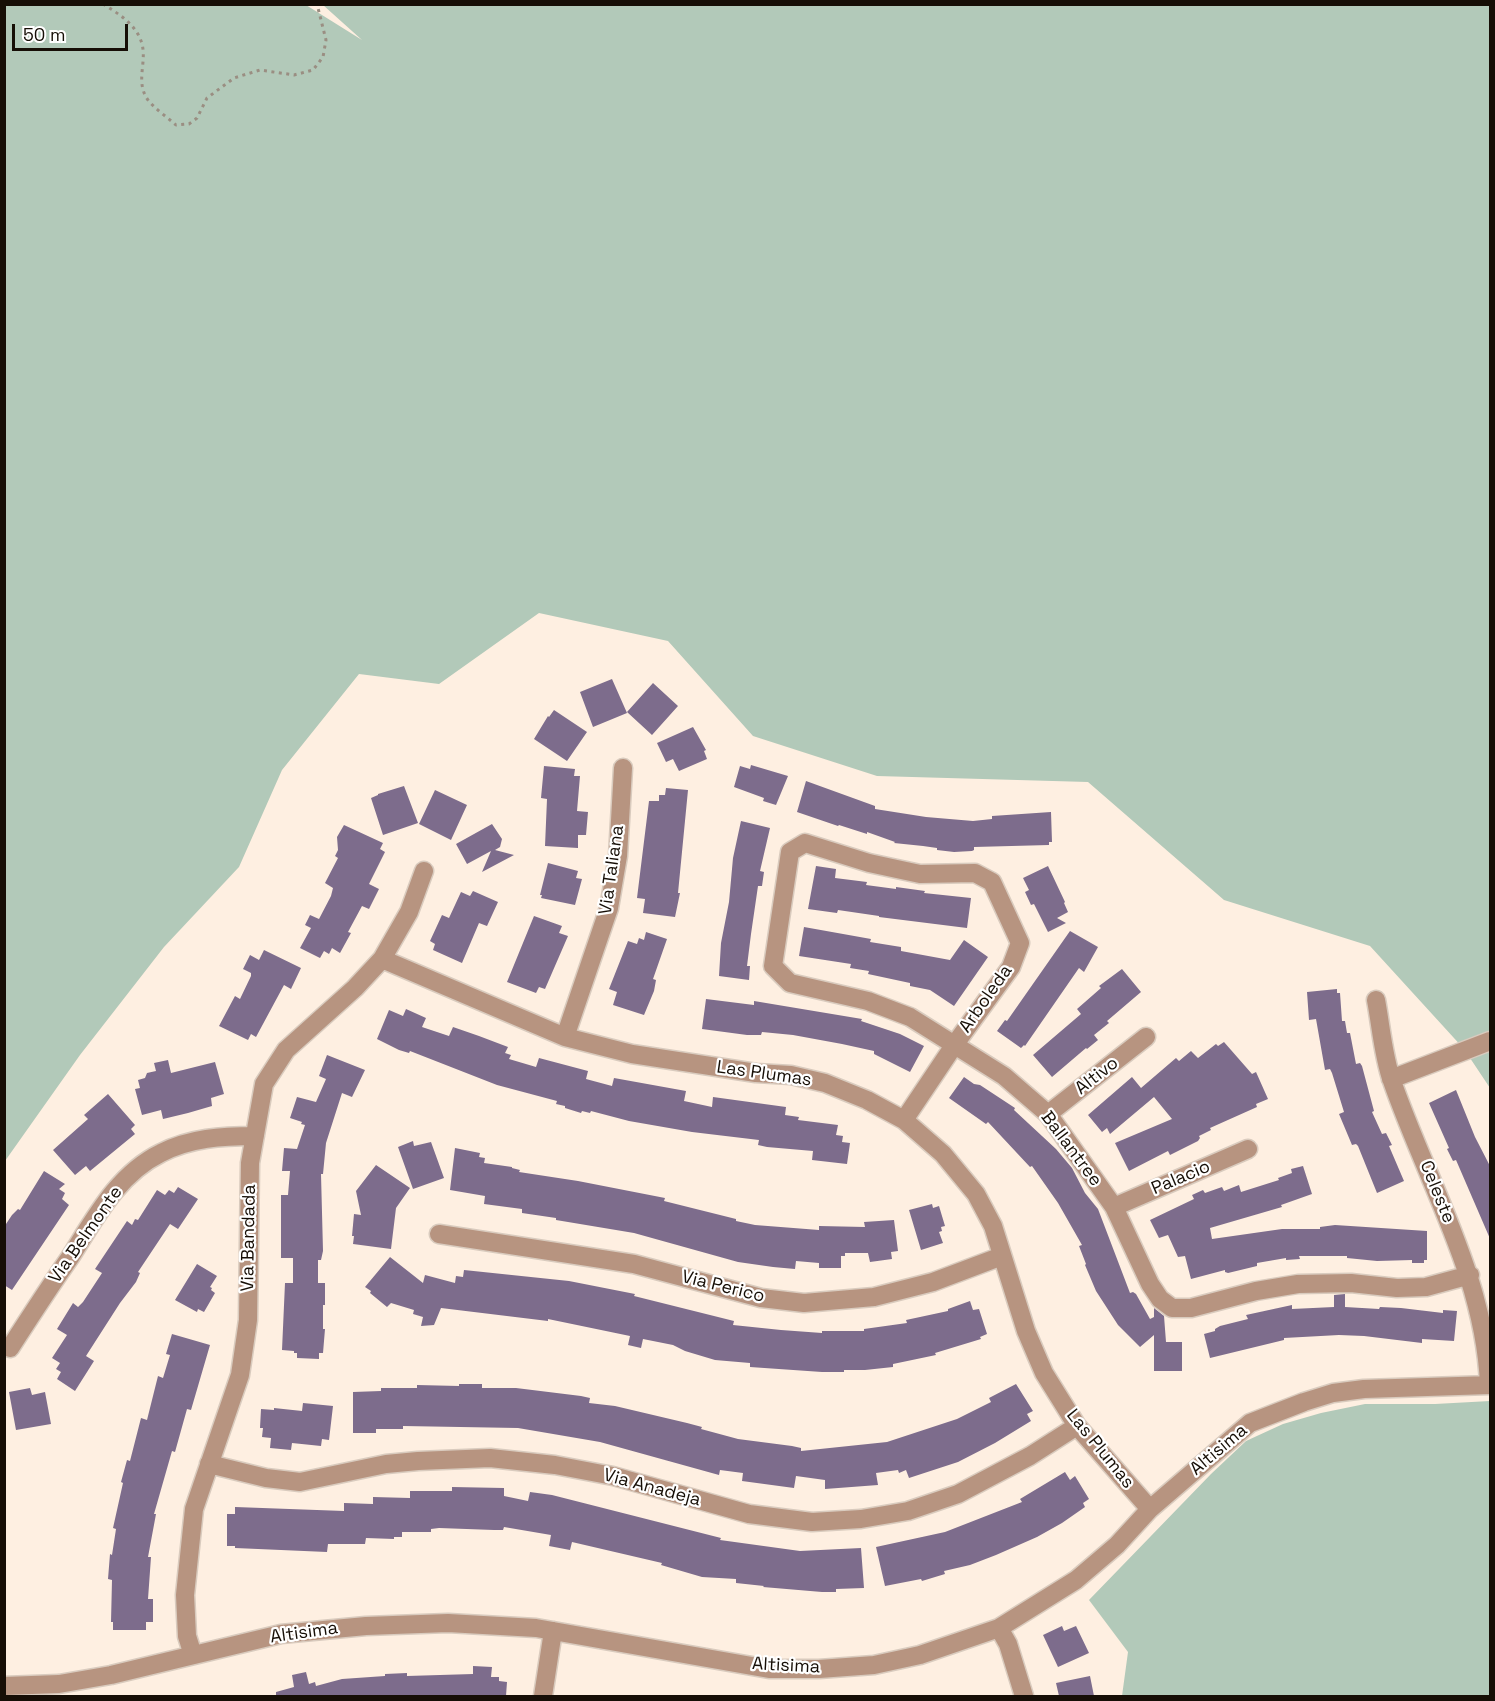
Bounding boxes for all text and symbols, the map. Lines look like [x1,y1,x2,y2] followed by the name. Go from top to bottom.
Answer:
[15,12,130,50] scale bar
[23,23,65,46] text: 50 m
[595,824,629,916] street label: Via Taliana
[955,961,1017,1037] street label: Arboleda
[1071,1052,1123,1100] street label: Altivo
[715,1057,813,1091] street label: Las Plumas
[1036,1107,1106,1191] street label: Ballantree
[1148,1156,1214,1200] street label: Palacio
[1415,1158,1459,1226] street label: Celeste
[45,1182,127,1288] street label: Via Belmonte
[237,1184,261,1292] street label: Via Bandada
[679,1266,767,1308] street label: Via Perico
[1061,1405,1139,1493] street label: Las Plumas
[1186,1420,1252,1480] street label: Altisima
[601,1465,703,1511] street label: Via Anadeja
[269,1618,339,1648] street label: Altisima
[751,1653,821,1679] street label: Altisima

